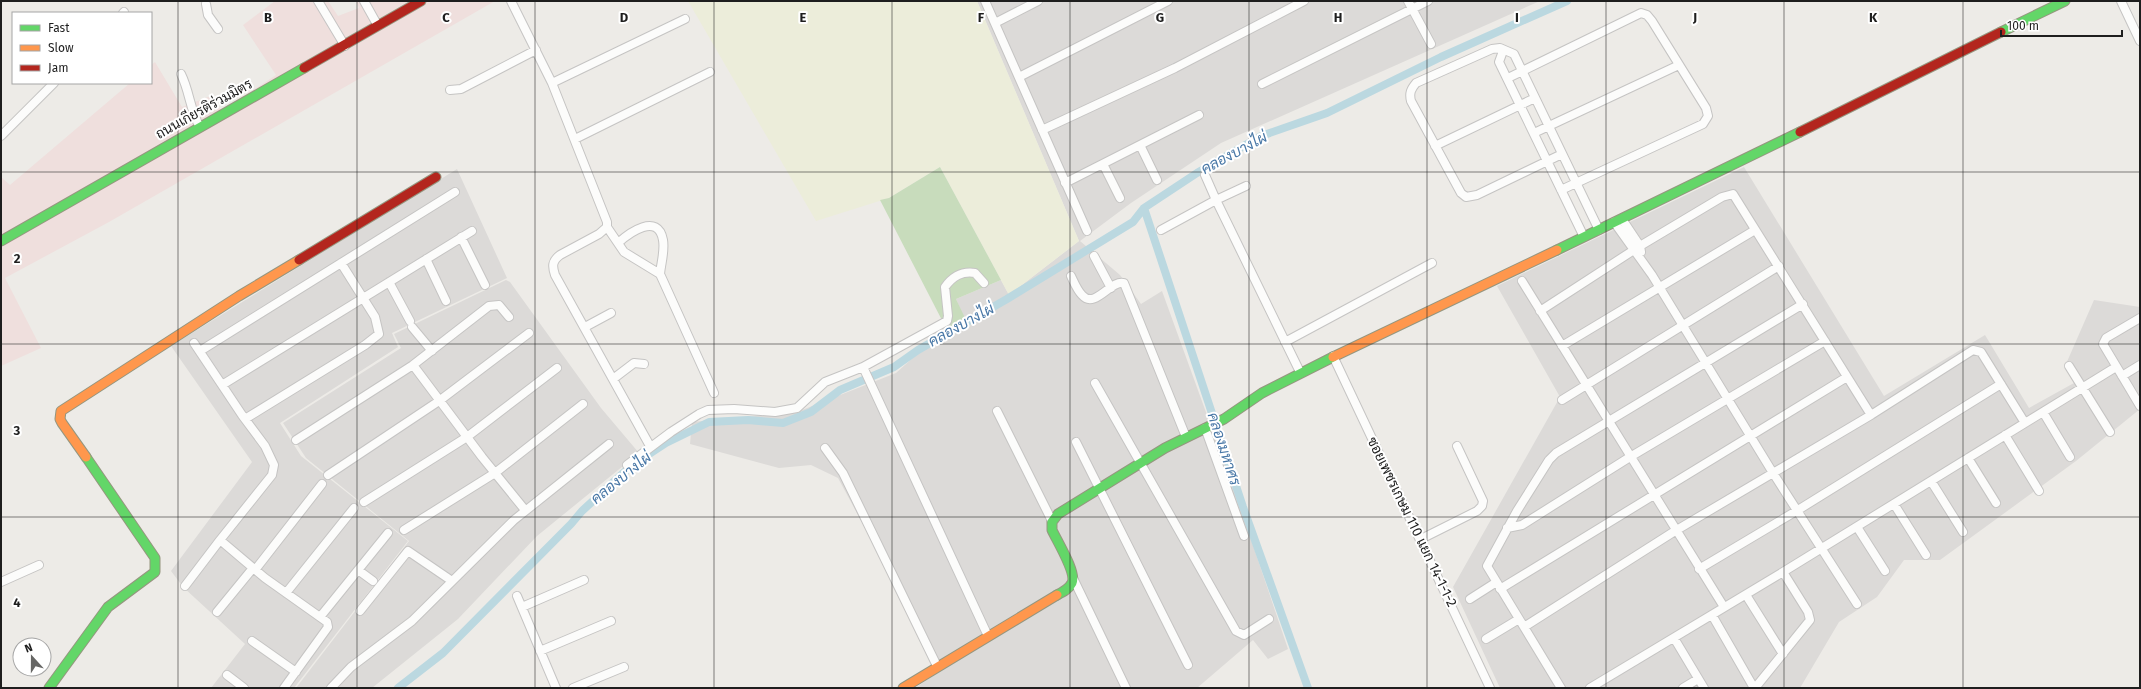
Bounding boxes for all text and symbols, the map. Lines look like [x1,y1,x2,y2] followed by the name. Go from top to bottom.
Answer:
[264,10,272,25] text: B
[442,10,450,25] text: C
[620,10,629,25] text: D
[800,10,807,25] text: E
[978,10,985,25] text: F
[1156,10,1164,25] text: G
[1334,10,1342,25] text: H
[1515,10,1519,25] text: I
[1692,10,1697,25] text: J
[1869,10,1878,25] text: K
[12,12,152,84] legend
[2001,12,2122,38] scale bar
[2007,19,2039,33] text: 100 m
[48,21,70,35] text: Fast
[48,41,74,55] text: Slow
[48,61,68,75] text: Jam
[152,74,256,143] street label: ถนนเกียรติร่วมมิตร
[1197,127,1271,178] water label: คลองบางไผ่
[14,251,21,266] text: 2
[925,298,998,350] water label: คลองบางไผ่
[1204,410,1244,488] water label: คลองมหาศร
[13,423,21,438] text: 3
[1363,434,1461,610] street label: ซอยเพชรเกษม 110 แยก 14-1-1-2
[587,447,656,508] water label: คลองบางไผ่
[13,595,21,610] text: 4
[12,637,52,677] north arrow
[23,641,34,656] text: N

